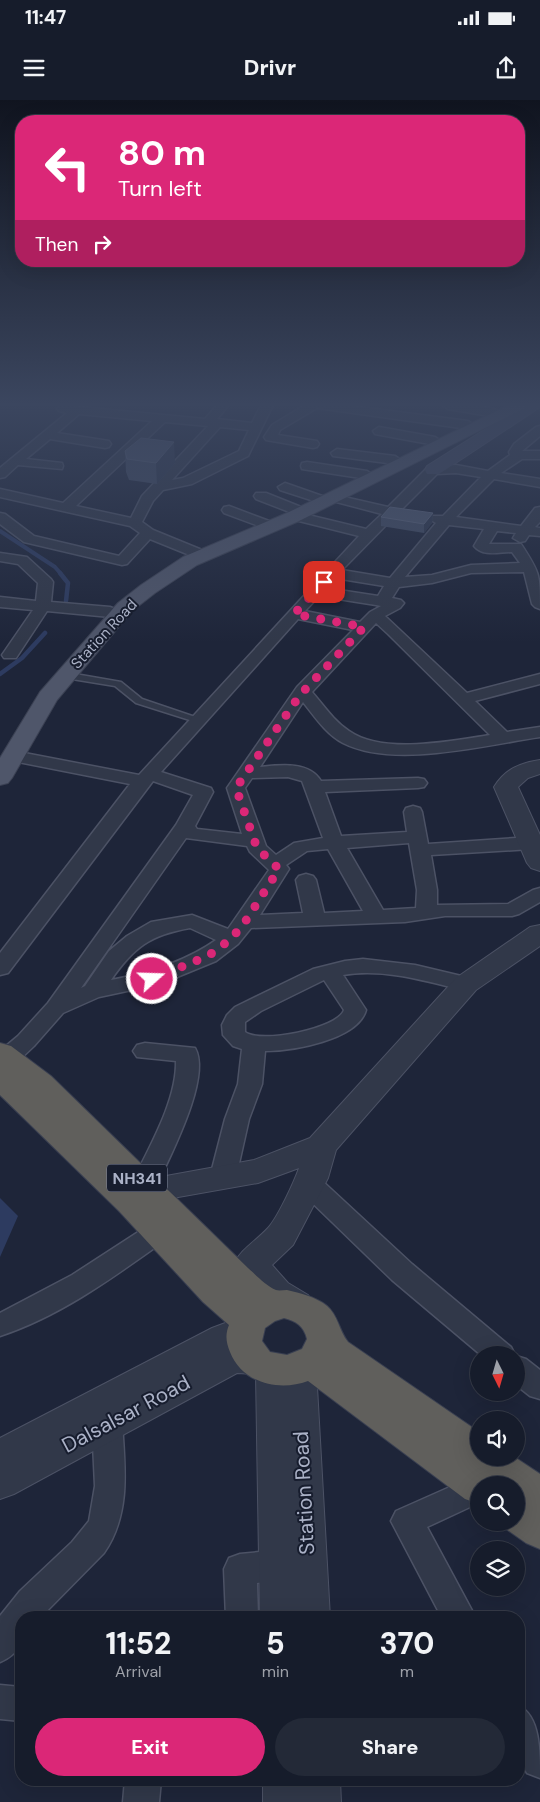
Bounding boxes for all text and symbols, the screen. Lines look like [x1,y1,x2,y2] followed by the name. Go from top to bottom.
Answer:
[25,5,66,30] text: 11:47
[244,53,296,82] text: Drivr
[20,54,48,82] icon: menu
[492,54,520,82] icon: share
[118,130,206,176] text: 80 m
[35,135,100,200] icon: left
[118,174,202,203] text: Turn left
[88,230,116,258] icon: right
[35,232,78,257] text: Then
[303,561,345,603] pin
[310,568,338,596] icon: arrive
[67,595,141,673] street label: Station Road
[125,952,177,1004] position arrow
[107,1164,167,1192] road number: NH341
[470,1346,525,1401] north arrow
[470,1346,525,1596] map controls
[57,1368,195,1460] street label: Dalsalsar Road
[470,1411,525,1466] button: sound
[287,1430,321,1556] street label: Station Road
[470,1476,525,1531] button: search
[470,1541,525,1596] button: layers
[105,1624,171,1663] text: 11:52
[266,1624,285,1663] text: 5
[379,1624,435,1663] text: 370
[115,1661,162,1682] text: Arrival
[262,1661,289,1682] text: min
[400,1661,414,1682] text: m
[35,1718,265,1776] button: Exit
[275,1718,505,1776] button: Share

